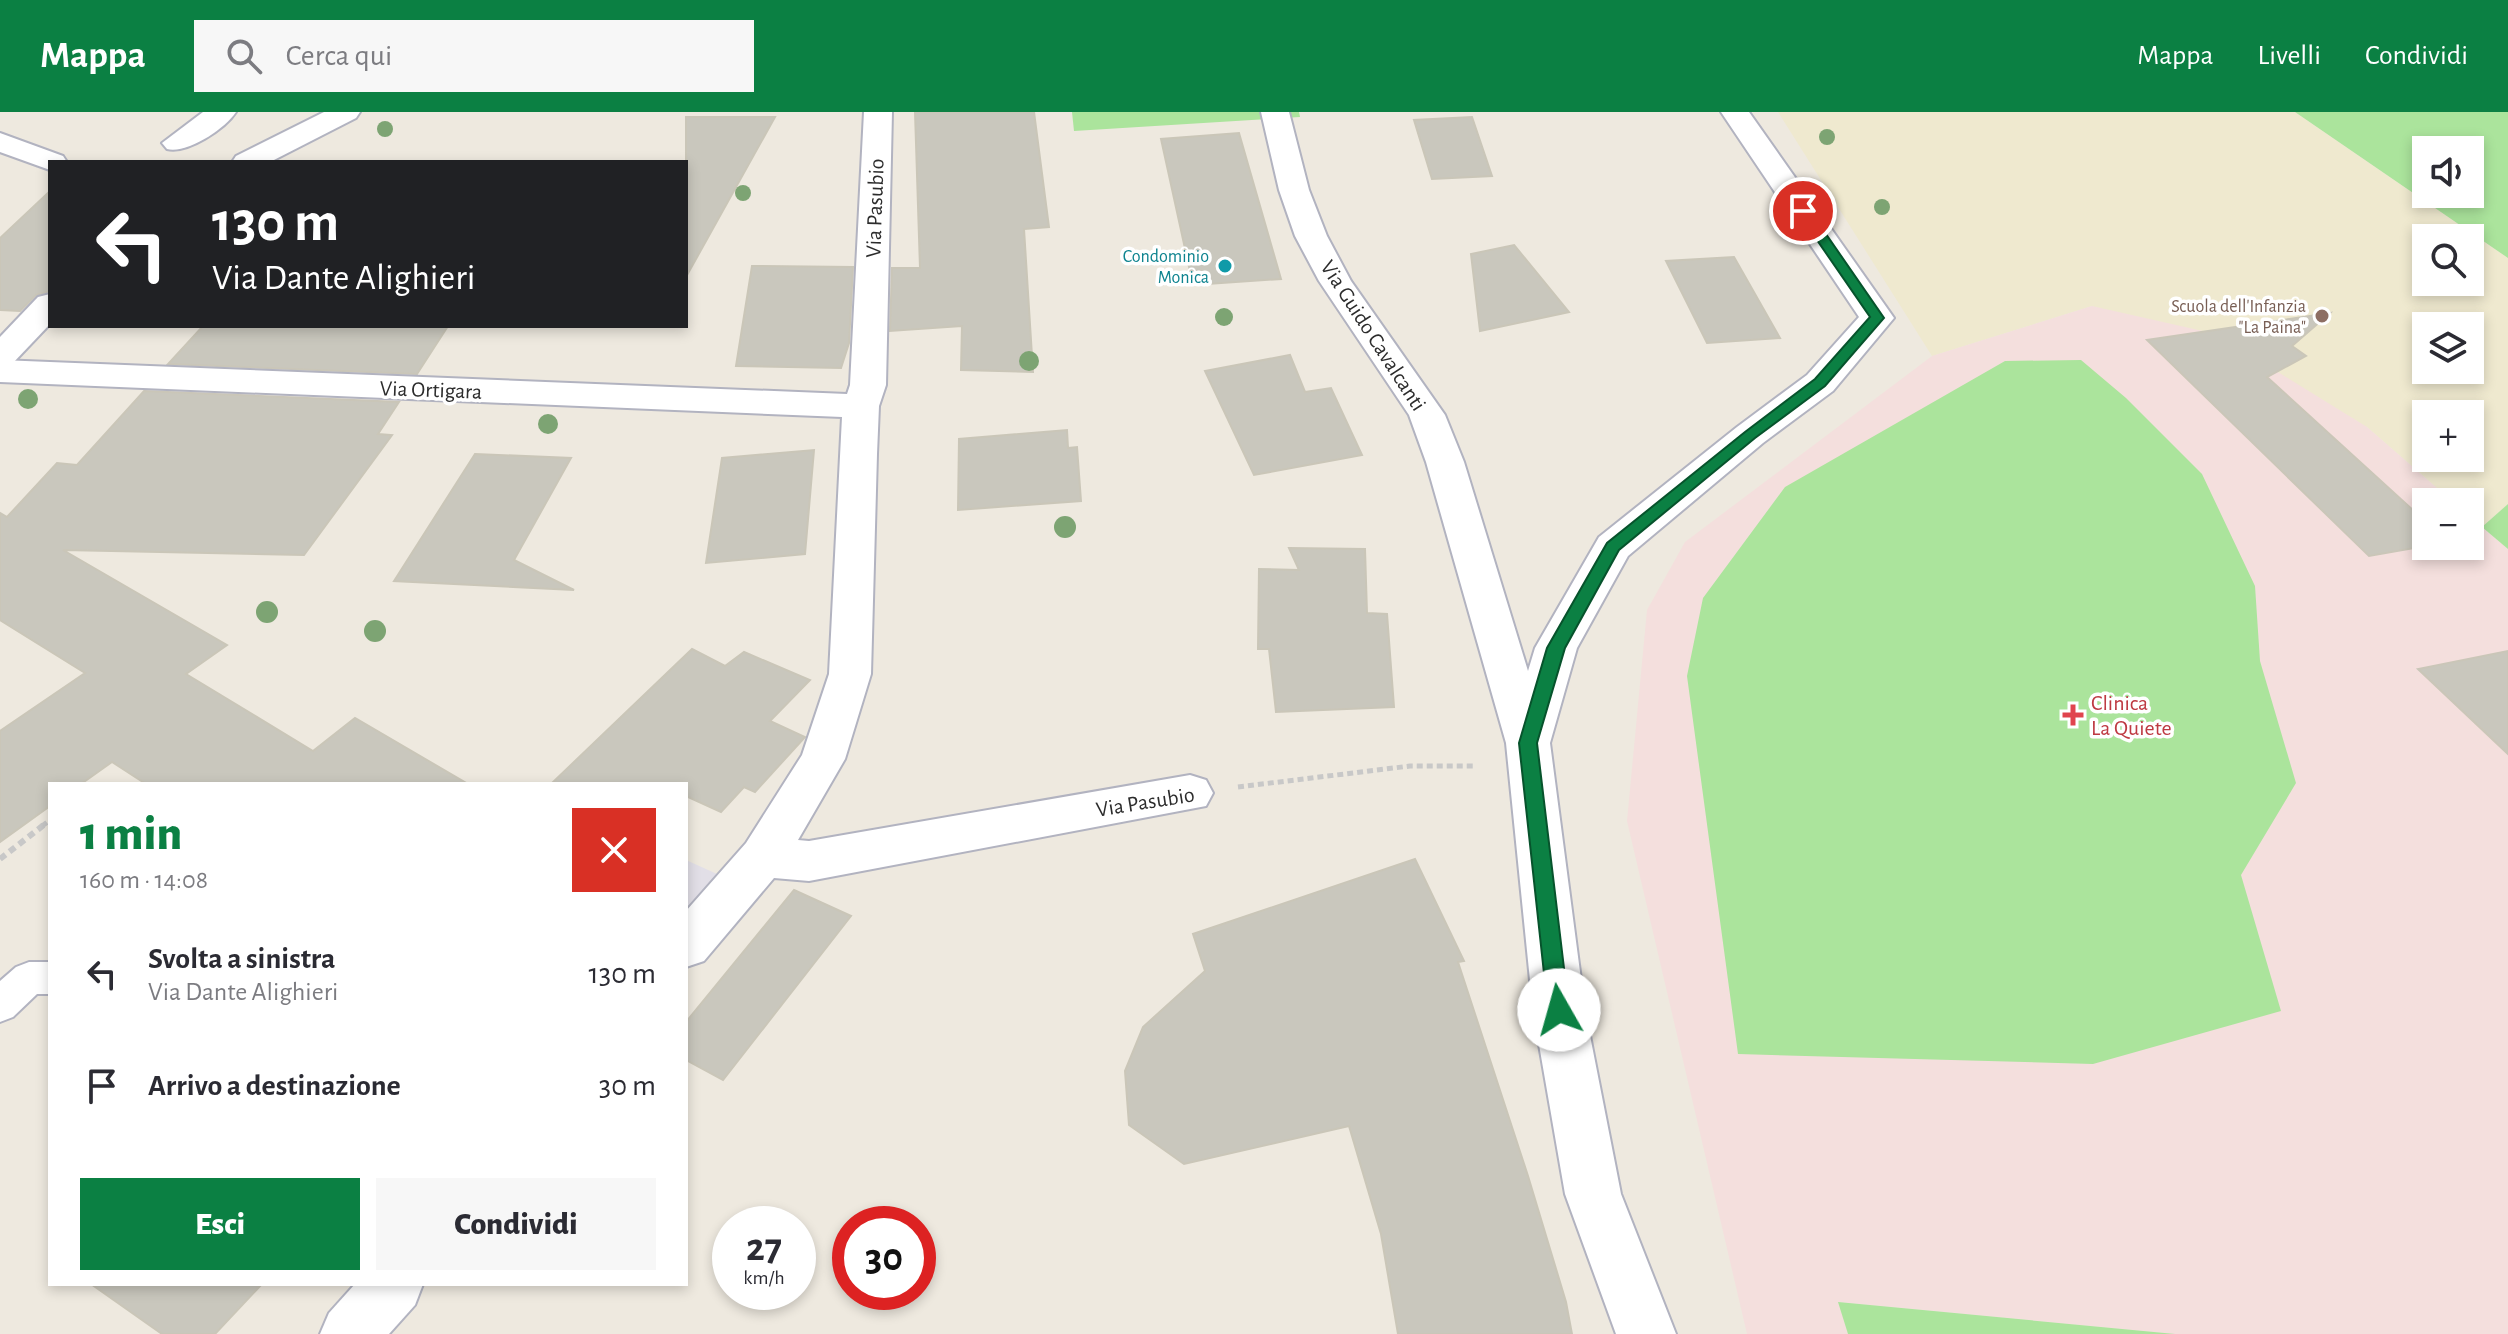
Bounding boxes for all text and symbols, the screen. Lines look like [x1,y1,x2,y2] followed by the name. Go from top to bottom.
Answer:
[194,20,754,92] search box
[222,34,266,78] icon: search
[40,37,146,75] text: Mappa
[286,41,392,71] text: Cerca qui
[2137,42,2214,70] text: Mappa
[2258,42,2321,70] text: Livelli
[2365,42,2468,70] text: Condividi
[2412,136,2484,560] map controls
[2412,136,2484,208] button: sound
[862,158,888,258] street label: Via Pasubio
[1769,177,1837,245] pin
[1781,189,1825,233] icon: arrive
[80,192,184,296] icon: left
[212,195,339,251] text: 130 m
[2412,224,2484,296] button: search
[1123,248,1209,287] place label: Condominio Monica
[1316,256,1430,415] street label: Via Guido Cavalcanti
[1216,257,1234,275] marker: Condominio Monica
[212,260,476,296] text: Via Dante Alighieri
[2171,298,2306,337] place label: Scuola dell'Infanzia "La Paina"
[2313,307,2331,325] marker: Scuola dell'Infanzia "La Paina"
[2412,312,2484,384] button: layers
[379,377,483,403] street label: Via Ortigara
[2412,400,2484,472] button: +
[2412,488,2484,560] button: −
[2091,692,2172,739] place label: Clinica La Quiete
[2062,704,2084,726] marker: Clinica La Quiete
[1094,783,1196,821] street label: Via Pasubio
[572,808,656,892] button: close
[80,811,182,859] text: 1 min
[80,867,208,893] text: 160 m · 14:08
[148,944,335,974] text: Svolta a sinistra
[80,952,124,996] icon: left
[589,959,656,989] text: 130 m
[1517,968,1601,1052] position arrow
[148,979,338,1005] text: Via Dante Alighieri
[80,1064,124,1108] icon: arrive
[148,1071,401,1101] text: Arrivo a destinazione
[599,1071,656,1101] text: 30 m
[80,1178,360,1270] button: Esci
[376,1178,656,1270] button: Condividi
[832,1206,936,1310] speed limit sign: 30
[746,1228,782,1268] text: 27
[743,1268,785,1288] text: km/h

